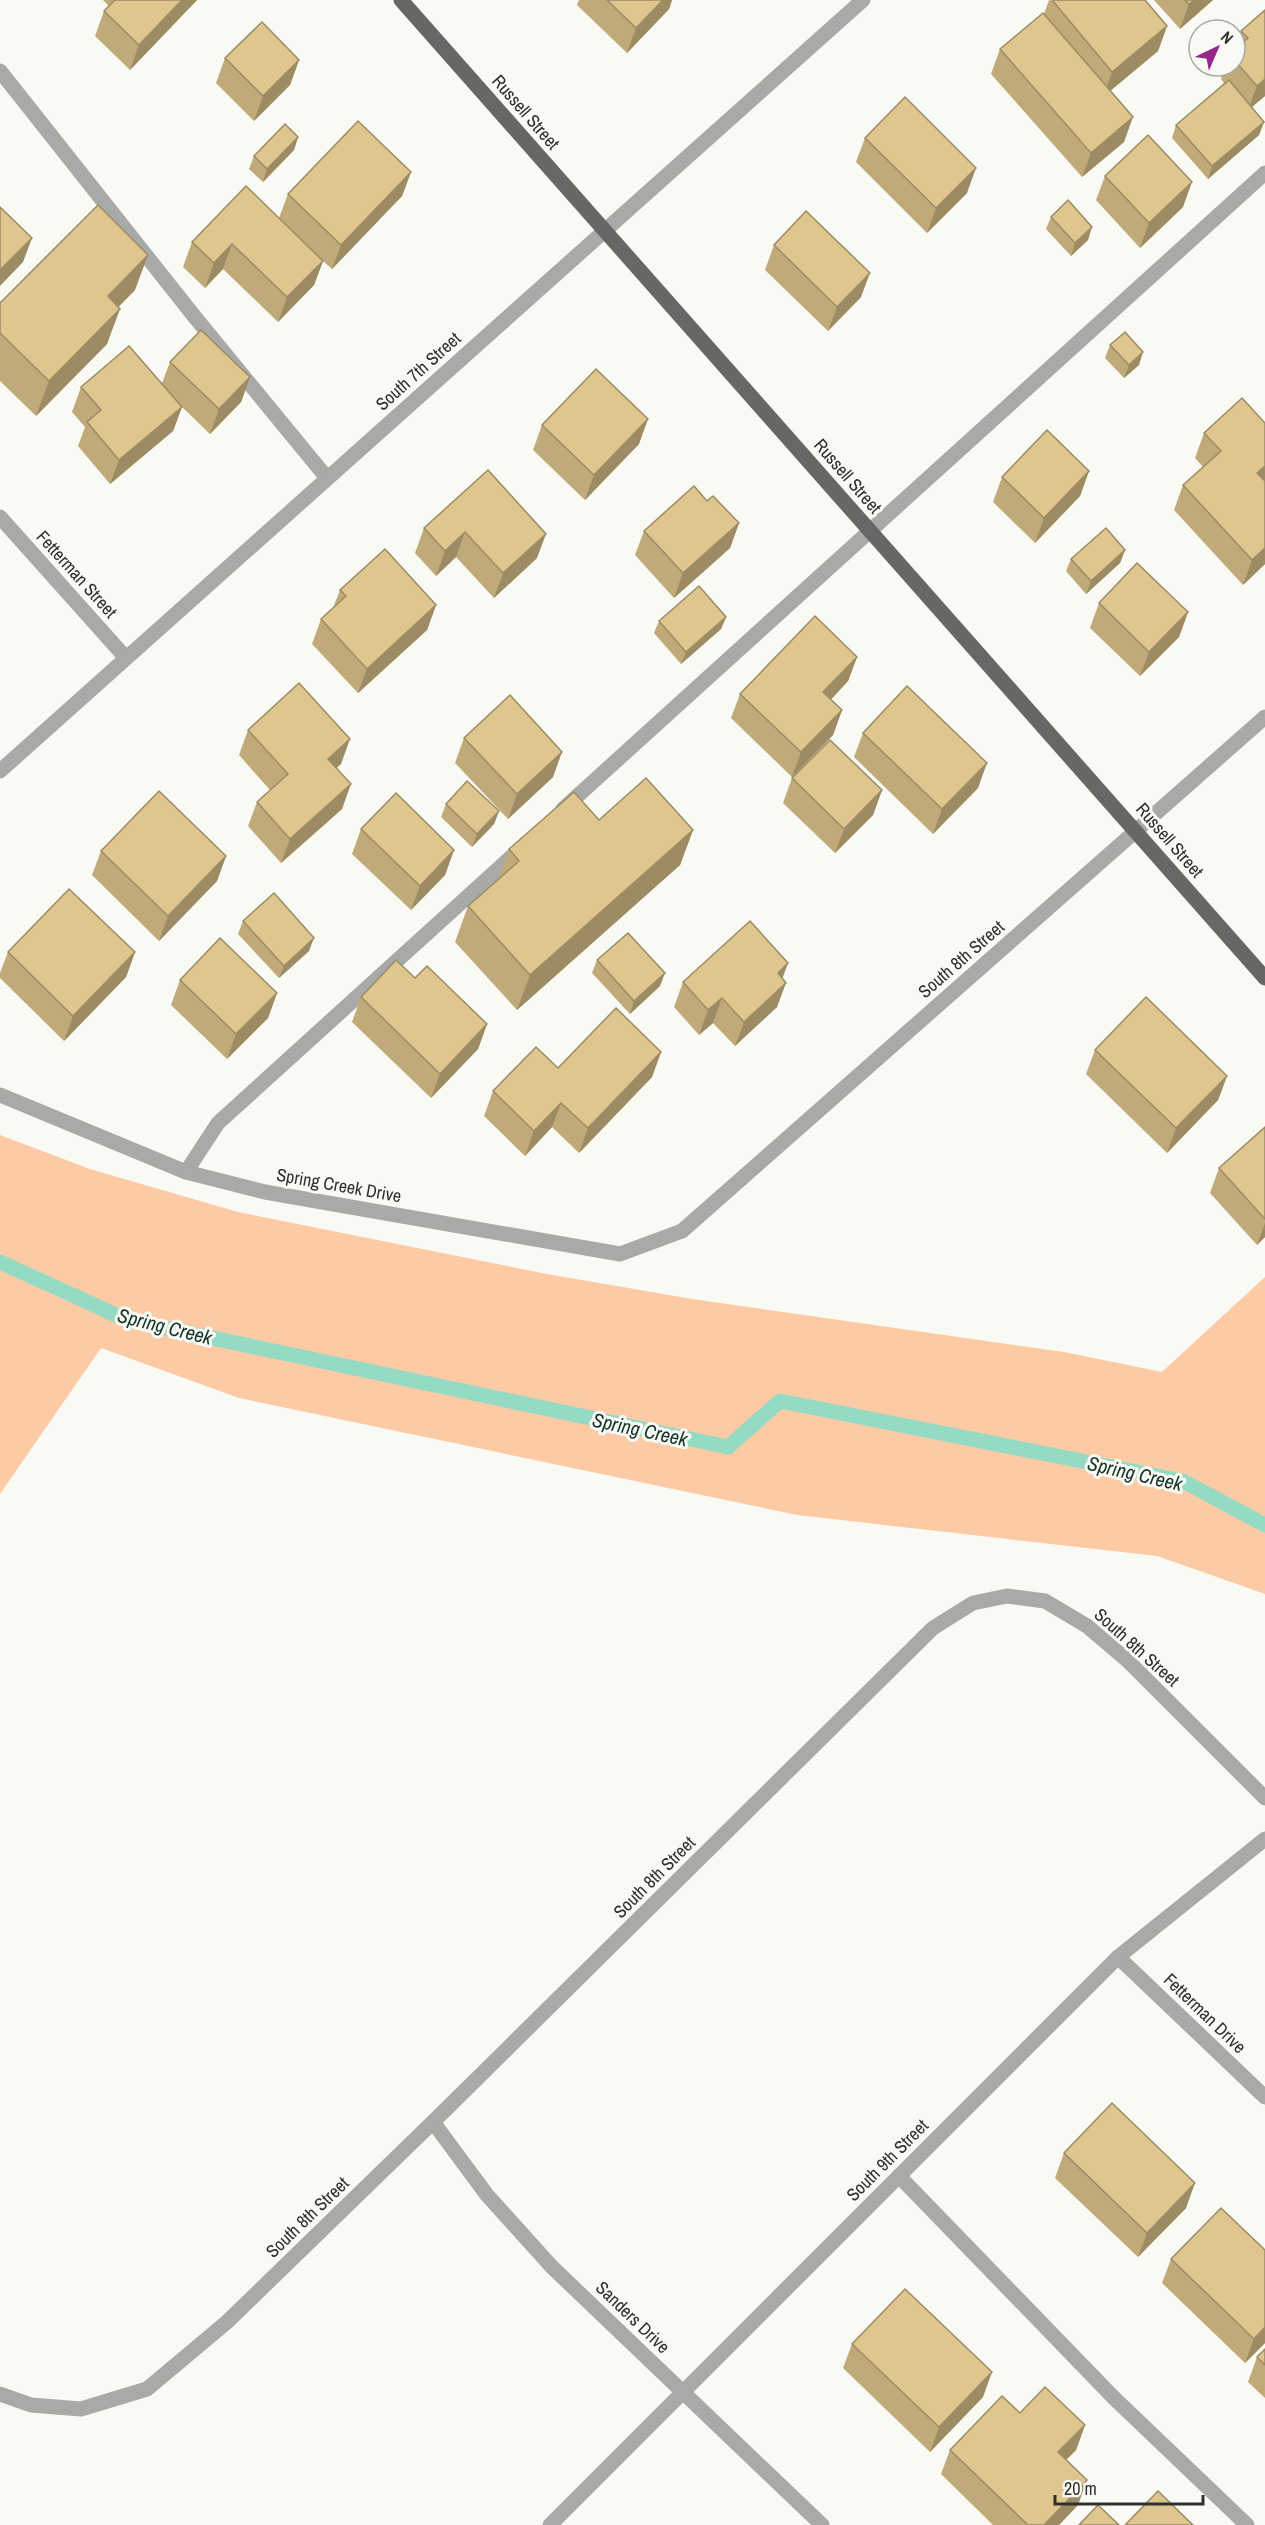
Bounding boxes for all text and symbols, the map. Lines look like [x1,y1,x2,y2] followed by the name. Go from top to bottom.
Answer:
[1187,18,1247,78] north arrow
[1216,26,1238,48] text: N
[486,69,566,155] street label: Russell Street
[370,326,466,416] street label: South 7th Street
[808,433,888,519] street label: Russell Street
[31,525,123,623] street label: Fetterman Street
[1130,797,1210,883] street label: Russell Street
[913,915,1009,1003] street label: South 8th Street
[275,1162,403,1208] street label: Spring Creek Drive
[115,1301,216,1351] water label: Spring Creek
[590,1406,691,1452] water label: Spring Creek
[1085,1449,1186,1497] water label: Spring Creek
[1089,1602,1185,1692] street label: South 8th Street
[607,1830,701,1924] street label: South 8th Street
[1158,1967,1252,2059] street label: Fetterman Drive
[840,2113,934,2207] street label: South 9th Street
[260,2171,354,2263] street label: South 8th Street
[590,2275,676,2359] street label: Sanders Drive
[1055,2468,1204,2506] scale bar
[1064,2476,1097,2501] text: 20 m

